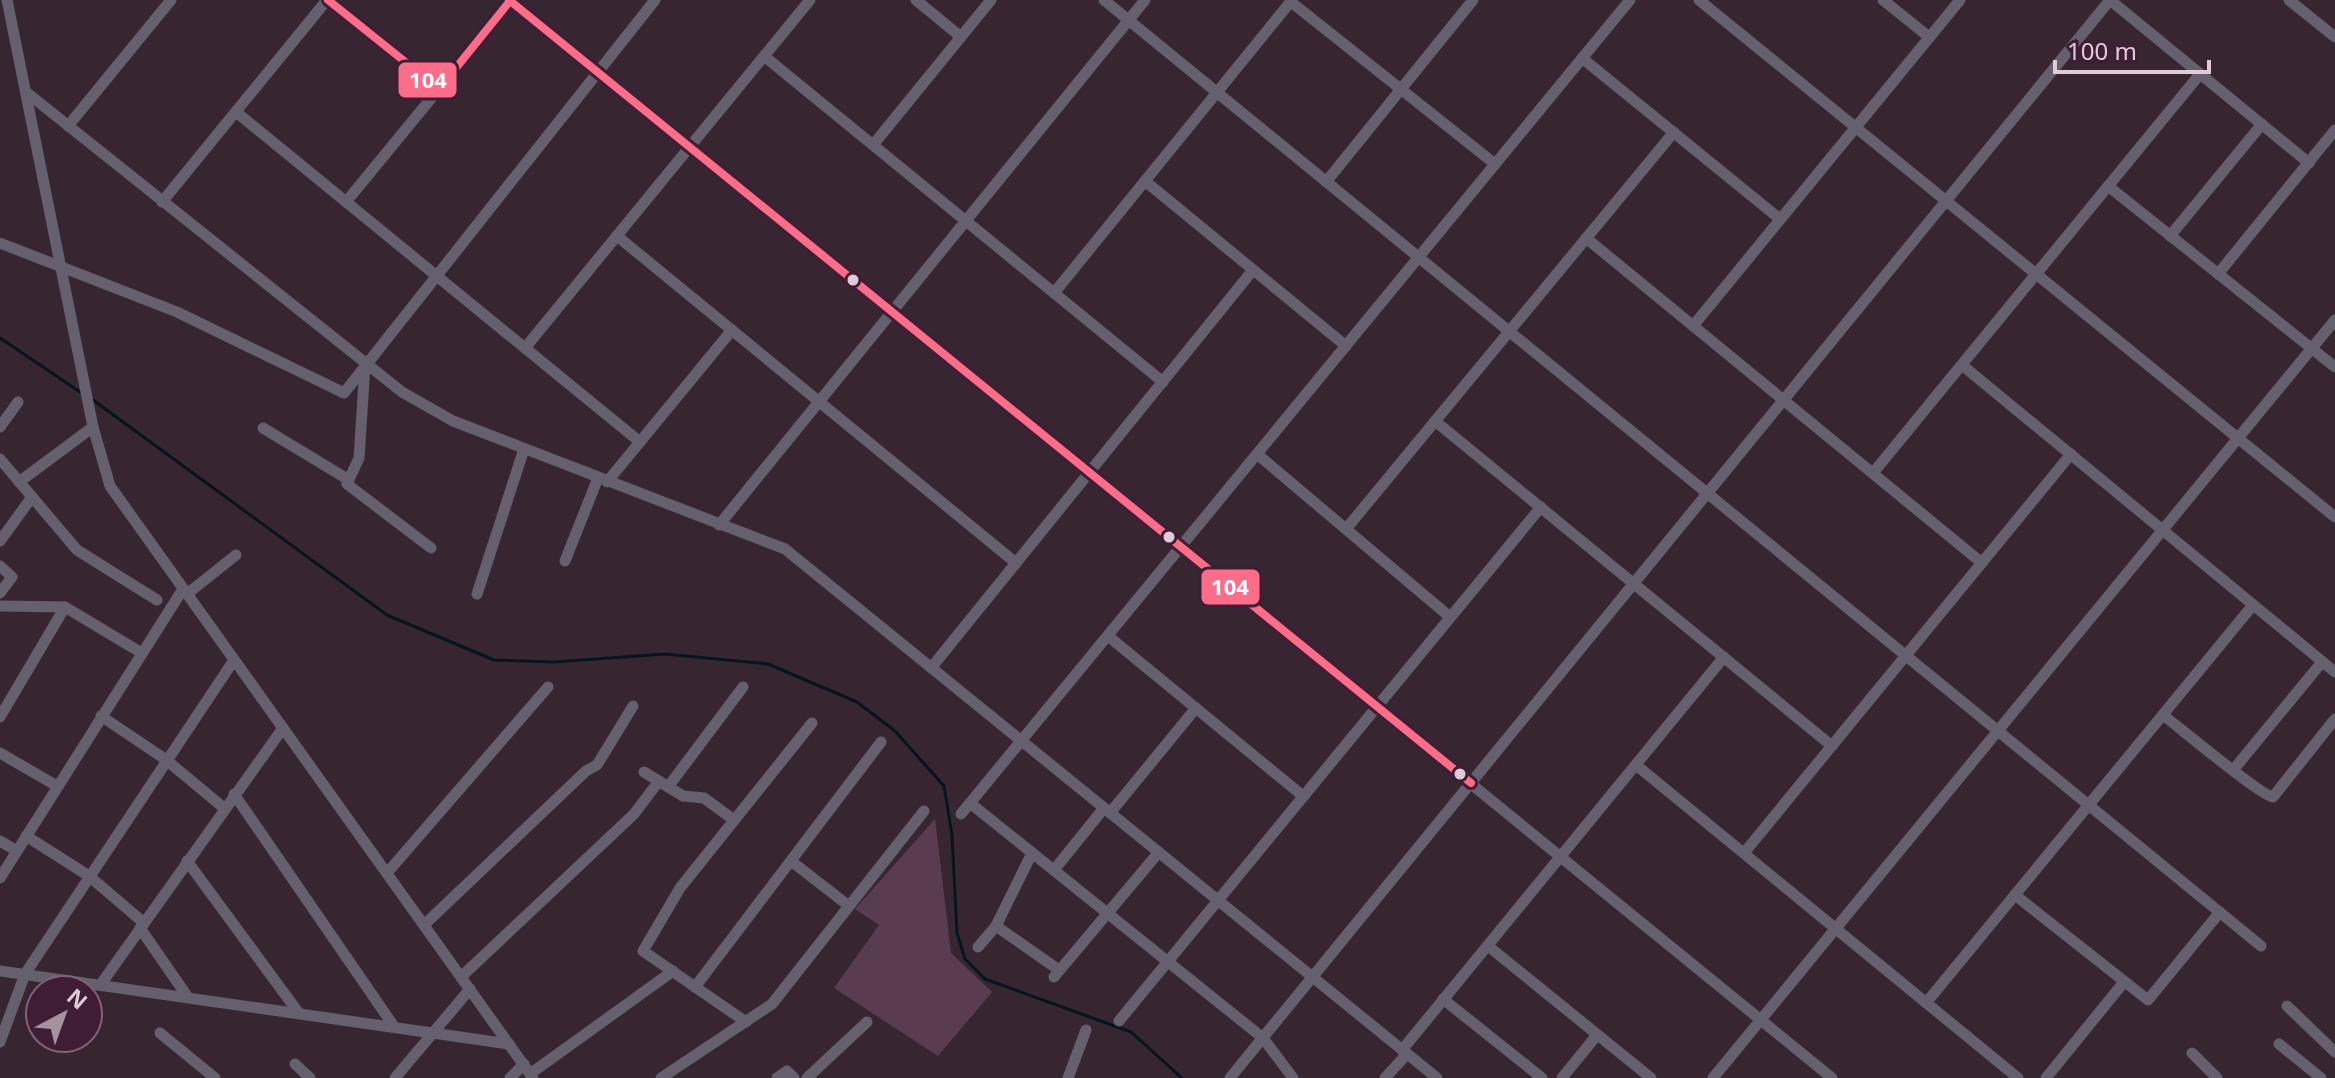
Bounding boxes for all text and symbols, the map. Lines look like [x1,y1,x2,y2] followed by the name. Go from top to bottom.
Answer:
[2055,24,2209,74] scale bar
[2067,34,2137,67] text: 100 m
[397,61,458,99] line badge: 104
[409,64,447,94] text: 104
[845,272,861,288] unlabelled marker
[1161,529,1177,545] unlabelled marker
[1200,568,1261,606] line badge: 104
[1211,571,1249,601] text: 104
[1452,766,1468,782] unlabelled marker
[24,974,104,1054] north arrow
[61,981,94,1015] text: N

